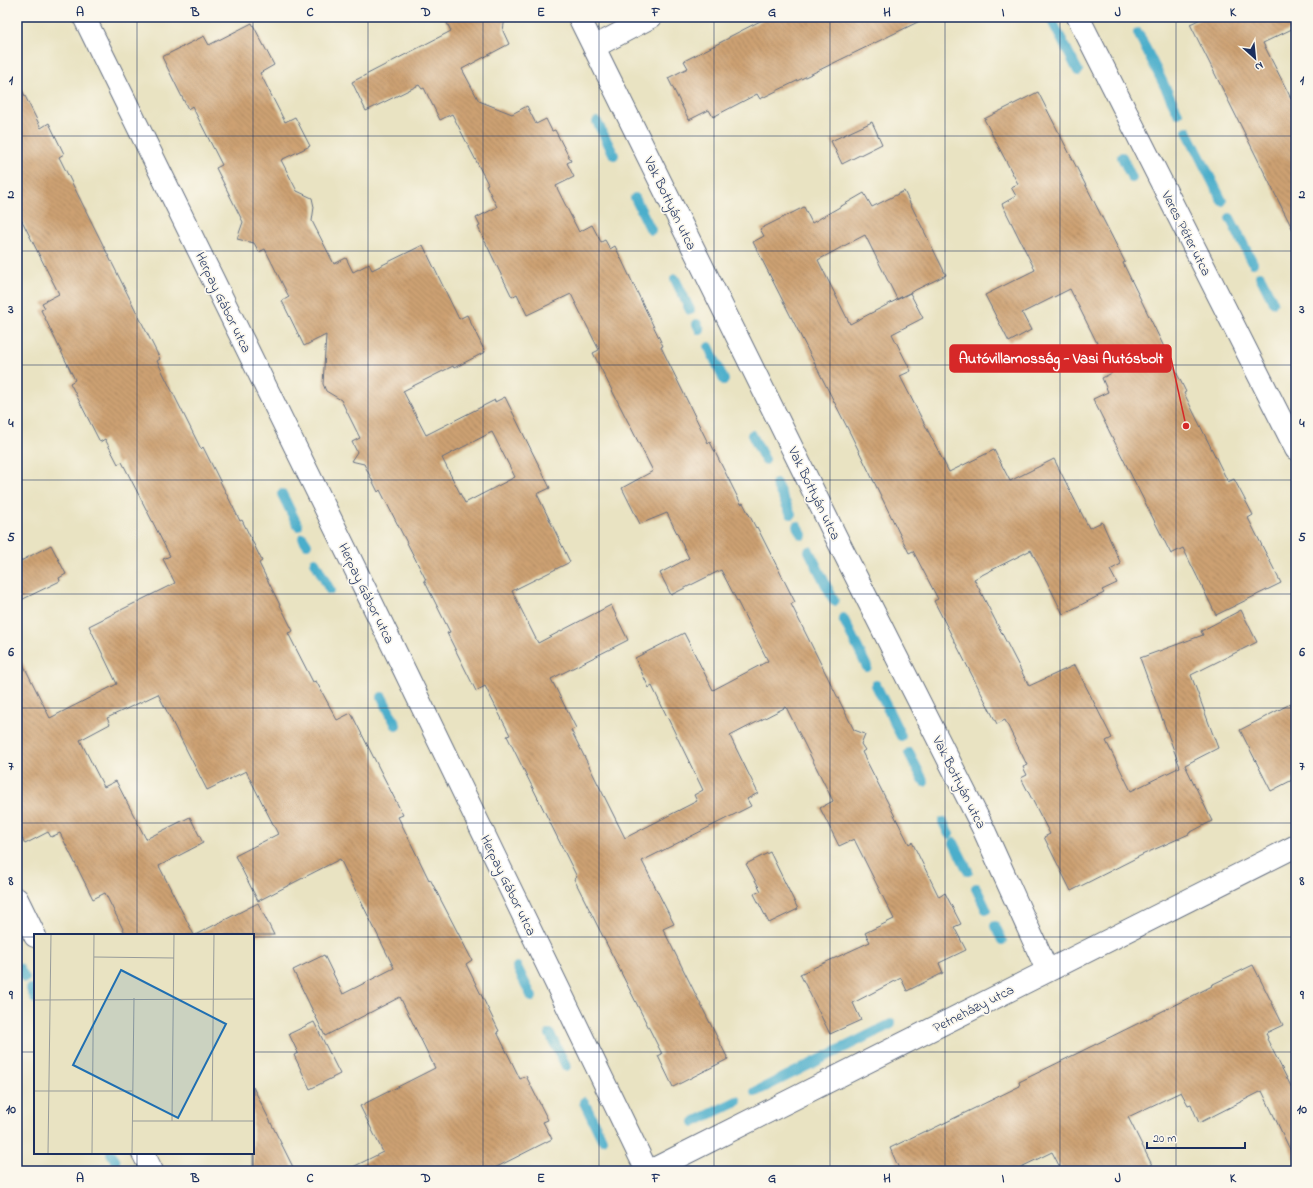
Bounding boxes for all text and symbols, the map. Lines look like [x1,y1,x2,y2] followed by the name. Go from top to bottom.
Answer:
[76,3,84,22] text: A
[190,3,200,22] text: B
[306,3,314,22] text: C
[420,3,431,22] text: D
[537,3,545,22] text: E
[651,3,661,22] text: F
[768,3,776,22] text: G
[883,3,891,22] text: H
[1001,3,1005,22] text: I
[1115,3,1121,22] text: J
[1230,3,1237,22] text: K
[1235,38,1275,78] north arrow
[1252,57,1266,75] text: N
[9,71,14,90] text: 1
[1300,71,1305,90] text: 1
[637,152,701,254] street label: Vak Bottyán utca
[7,185,15,204] text: 2
[1298,185,1306,204] text: 2
[1155,187,1216,280] street label: Veres Péter utca
[188,249,256,357] street label: Herpay Gábor utca
[7,300,14,319] text: 3
[1298,300,1305,319] text: 3
[950,345,1171,372] callout: Autóvillamosság - Vasi Autósbolt
[959,348,1164,372] text: Autóvillamosság - Vasi Autósbolt
[7,414,14,433] text: 4
[1298,414,1305,433] text: 4
[781,442,845,544] street label: Vak Bottyán utca
[7,528,15,547] text: 5
[1298,528,1306,547] text: 5
[331,540,399,648] street label: Herpay Gábor utca
[7,643,14,662] text: 6
[1298,643,1305,662] text: 6
[925,732,991,833] street label: Vak Bottyán utca
[8,757,14,776] text: 7
[1299,757,1305,776] text: 7
[473,832,541,940] street label: Herpay Gábor utca
[8,872,14,891] text: 8
[1299,872,1305,891] text: 8
[34,934,254,1154] inset map
[929,980,1018,1040] street label: Petneházy utca
[8,986,14,1005] text: 9
[1299,986,1305,1005] text: 9
[6,1100,16,1119] text: 10
[1297,1100,1307,1119] text: 10
[1147,1124,1245,1150] scale bar
[1153,1130,1176,1148] text: 20 m
[76,1169,84,1188] text: A
[190,1169,200,1188] text: B
[306,1169,314,1188] text: C
[420,1169,431,1188] text: D
[537,1169,545,1188] text: E
[651,1169,661,1188] text: F
[768,1169,776,1188] text: G
[883,1169,891,1188] text: H
[1001,1169,1005,1188] text: I
[1115,1169,1121,1188] text: J
[1230,1169,1237,1188] text: K

